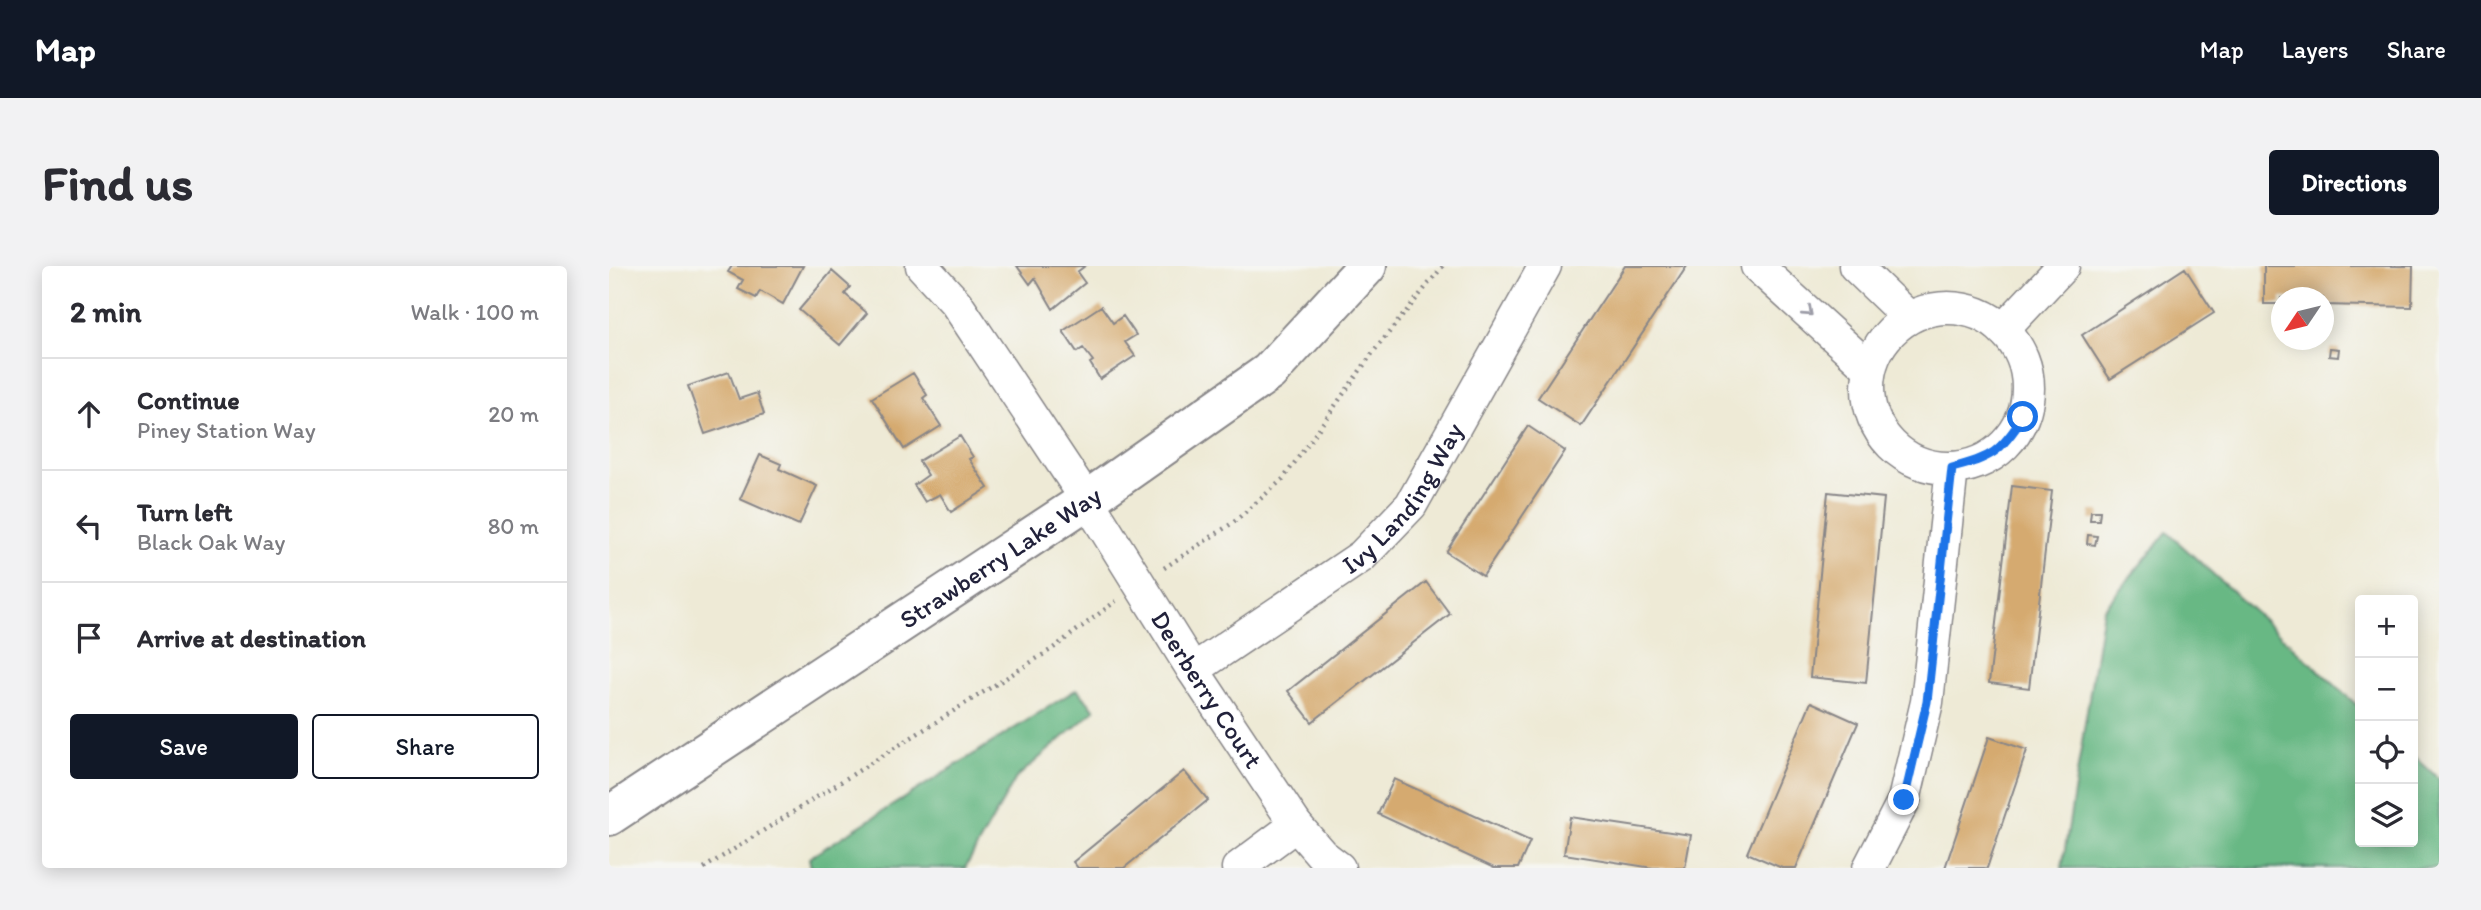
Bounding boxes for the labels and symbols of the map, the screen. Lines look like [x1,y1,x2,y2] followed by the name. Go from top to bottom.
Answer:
[2271,287,2334,350] north arrow
[1799,304,1812,316] one-way arrow
[2007,401,2038,432] route start
[1336,417,1470,581] street label: Ivy Landing Way
[893,479,1107,636] street label: Strawberry Lake Way
[1144,605,1270,774] street label: Deerberry Court
[1888,784,1919,815] route end

